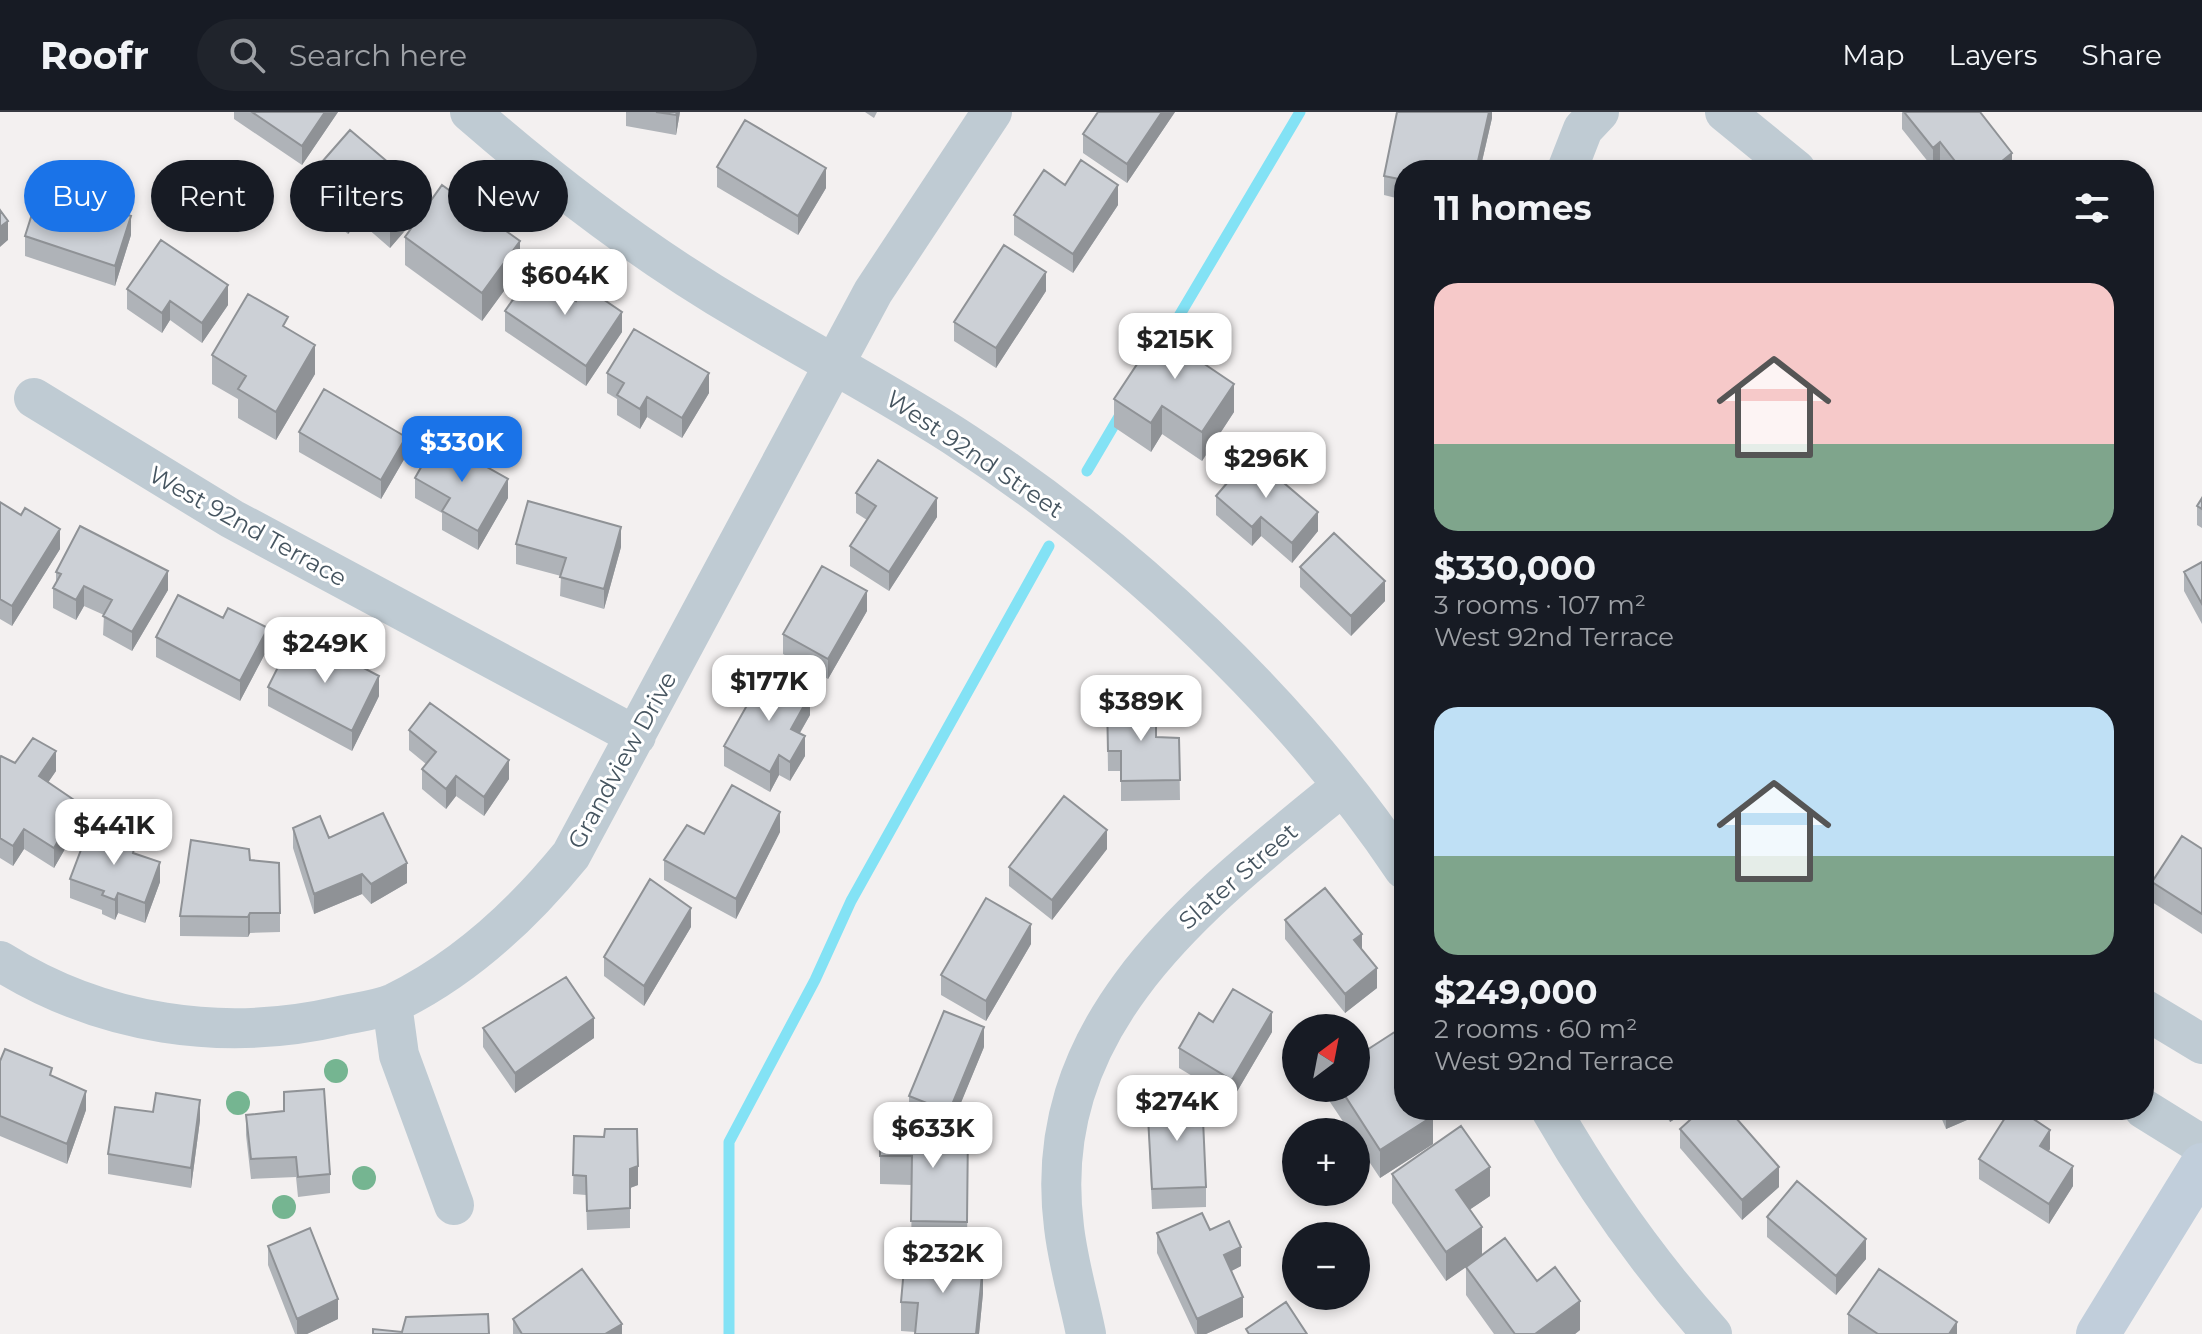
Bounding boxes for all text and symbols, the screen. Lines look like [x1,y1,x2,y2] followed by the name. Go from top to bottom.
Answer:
[197,19,757,91] search box
[40,32,149,79] text: Roofr
[225,33,269,77] icon: search
[289,37,467,74] text: Search here
[1842,38,1905,72] text: Map
[1949,38,2038,72] text: Layers
[2082,38,2162,72] text: Share
[24,160,135,232] chip: Buy
[151,160,274,232] chip: Rent
[290,160,432,232] chip: Filters
[448,160,568,232] chip: New
[2070,186,2114,230] icon: filters
[1434,187,1592,229] text: 11 homes
[509,249,621,317] pin: $604K
[521,259,609,291] text: $604K
[1119,313,1231,381] pin: $215K
[1137,323,1213,355] text: $215K
[1702,335,1846,479] icon: home
[881,384,1069,524] street label: West 92nd Street
[406,416,518,484] pin: $330K
[420,426,504,458] text: $330K
[1210,432,1322,500] pin: $296K
[1224,442,1308,474] text: $296K
[144,460,352,592] street label: West 92nd Terrace
[1434,547,1596,589] text: $330,000
[1434,589,1646,621] text: 3 rooms · 107 m²
[269,617,381,685] pin: $249K
[1434,621,1674,653] text: West 92nd Terrace
[282,627,368,659] text: $249K
[713,655,825,723] pin: $177K
[730,665,808,697] text: $177K
[561,666,683,854] street label: Grandview Drive
[1085,675,1197,743] pin: $389K
[1099,685,1183,717] text: $389K
[1702,759,1846,903] icon: home
[58,799,170,867] pin: $441K
[73,809,155,841] text: $441K
[1173,816,1303,935] street label: Slater Street
[1434,971,1598,1013] text: $249,000
[1434,1013,1637,1045] text: 2 rooms · 60 m²
[1282,1014,1370,1102] north arrow
[1282,1014,1370,1310] map controls
[1434,1045,1674,1077] text: West 92nd Terrace
[1121,1075,1233,1143] pin: $274K
[1135,1085,1219,1117] text: $274K
[877,1102,989,1170] pin: $633K
[891,1112,975,1144] text: $633K
[1282,1118,1370,1206] button: +
[1282,1222,1370,1310] button: −
[887,1227,999,1295] pin: $232K
[902,1237,984,1269] text: $232K

